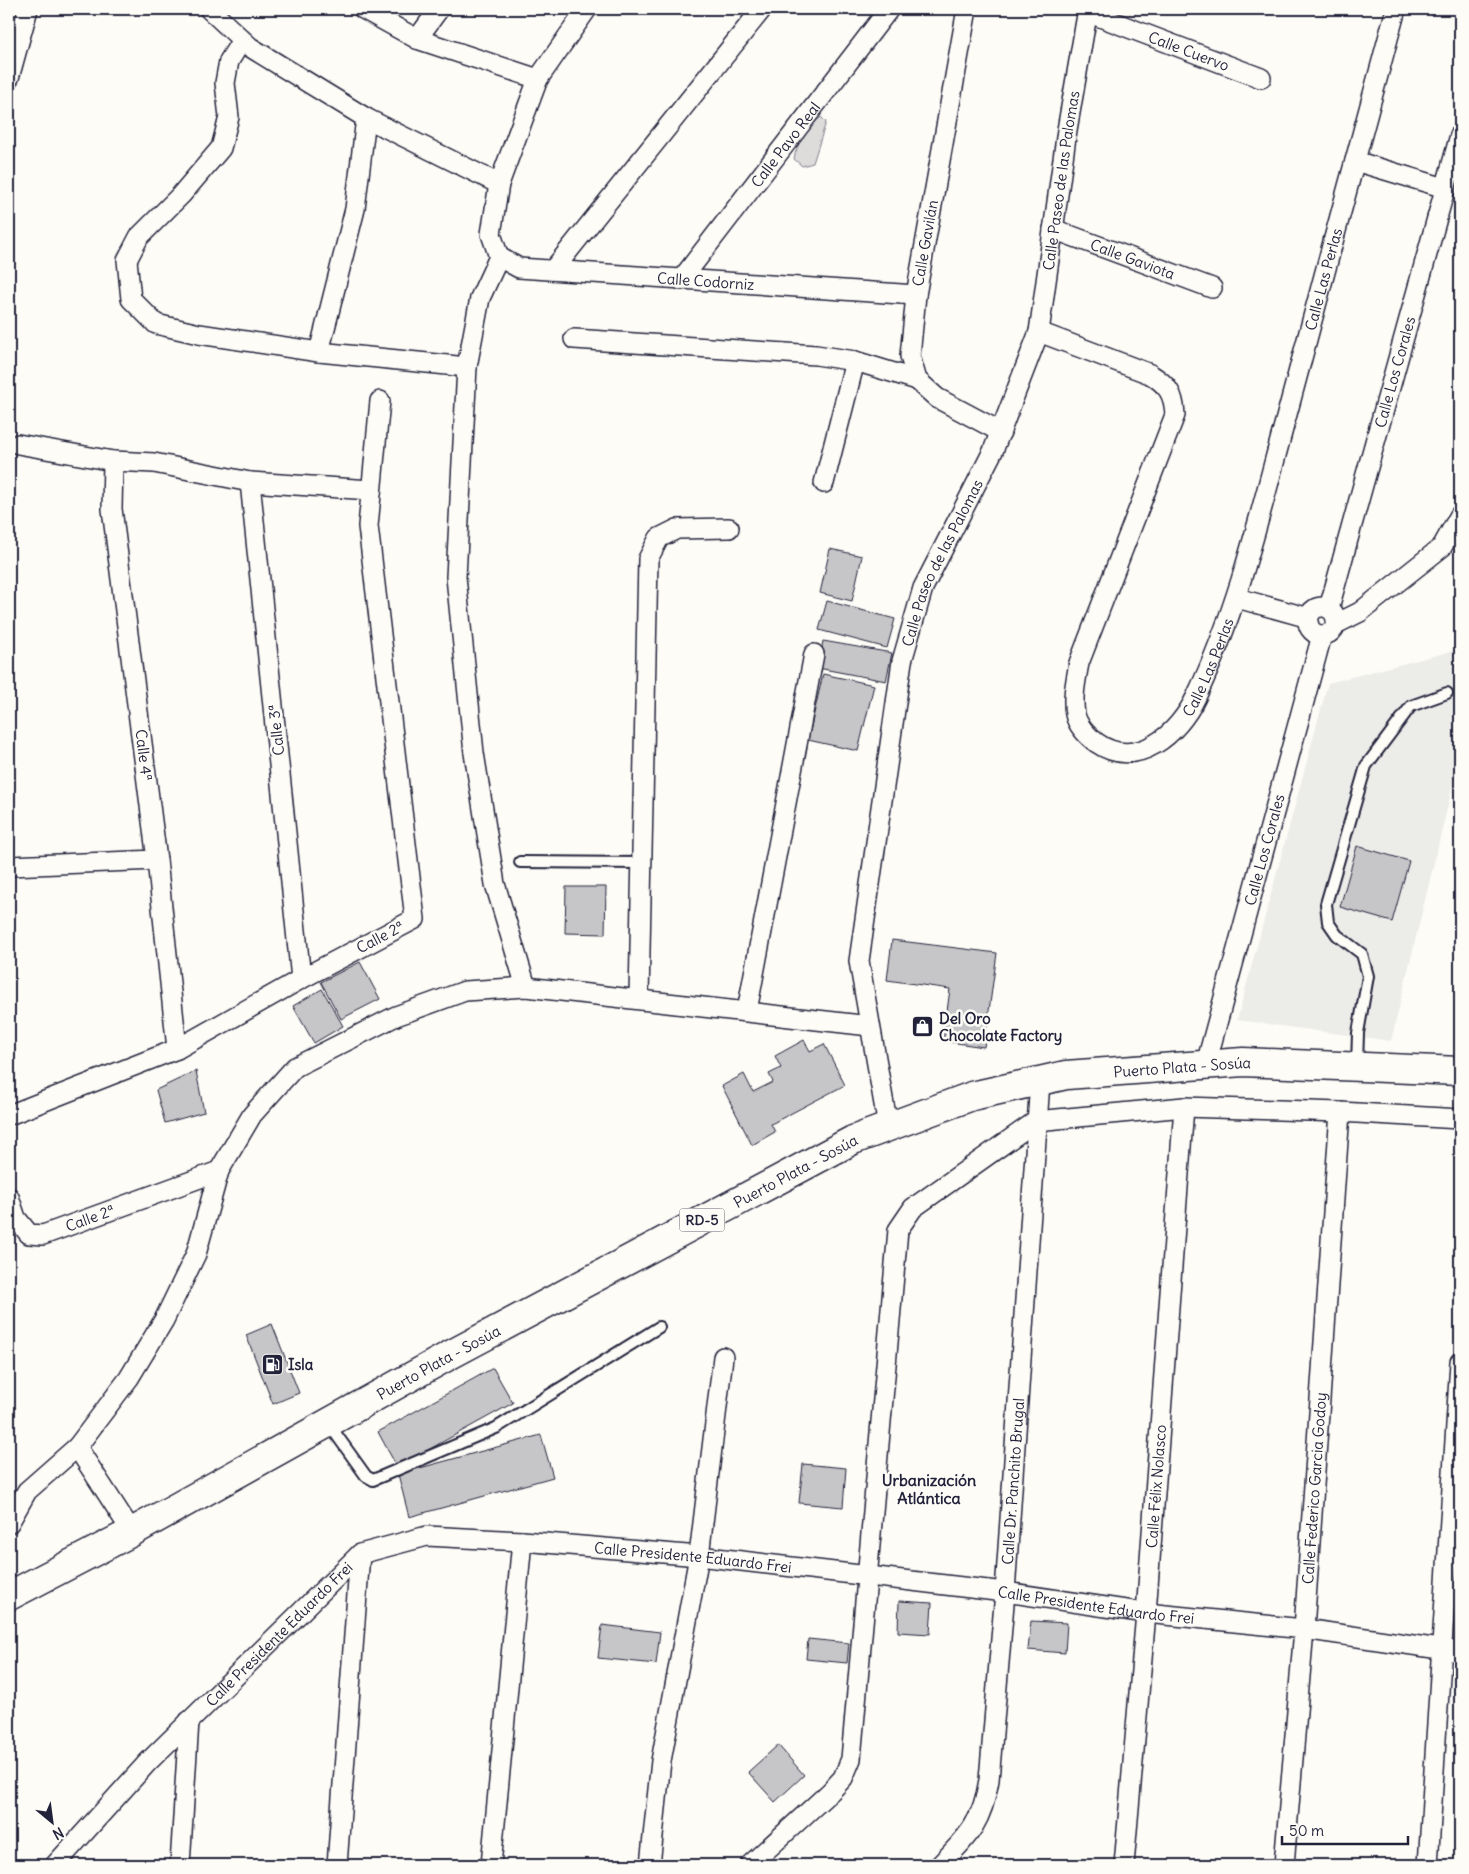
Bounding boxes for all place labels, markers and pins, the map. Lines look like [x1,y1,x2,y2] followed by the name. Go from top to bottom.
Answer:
[939,1009,1062,1046] place label: Del Oro Chocolate Factory
[911,1015,935,1039] shop icon: Del Oro Chocolate Factory
[260,1352,284,1376] fuel station icon: Isla
[288,1355,314,1374] place label: Isla

